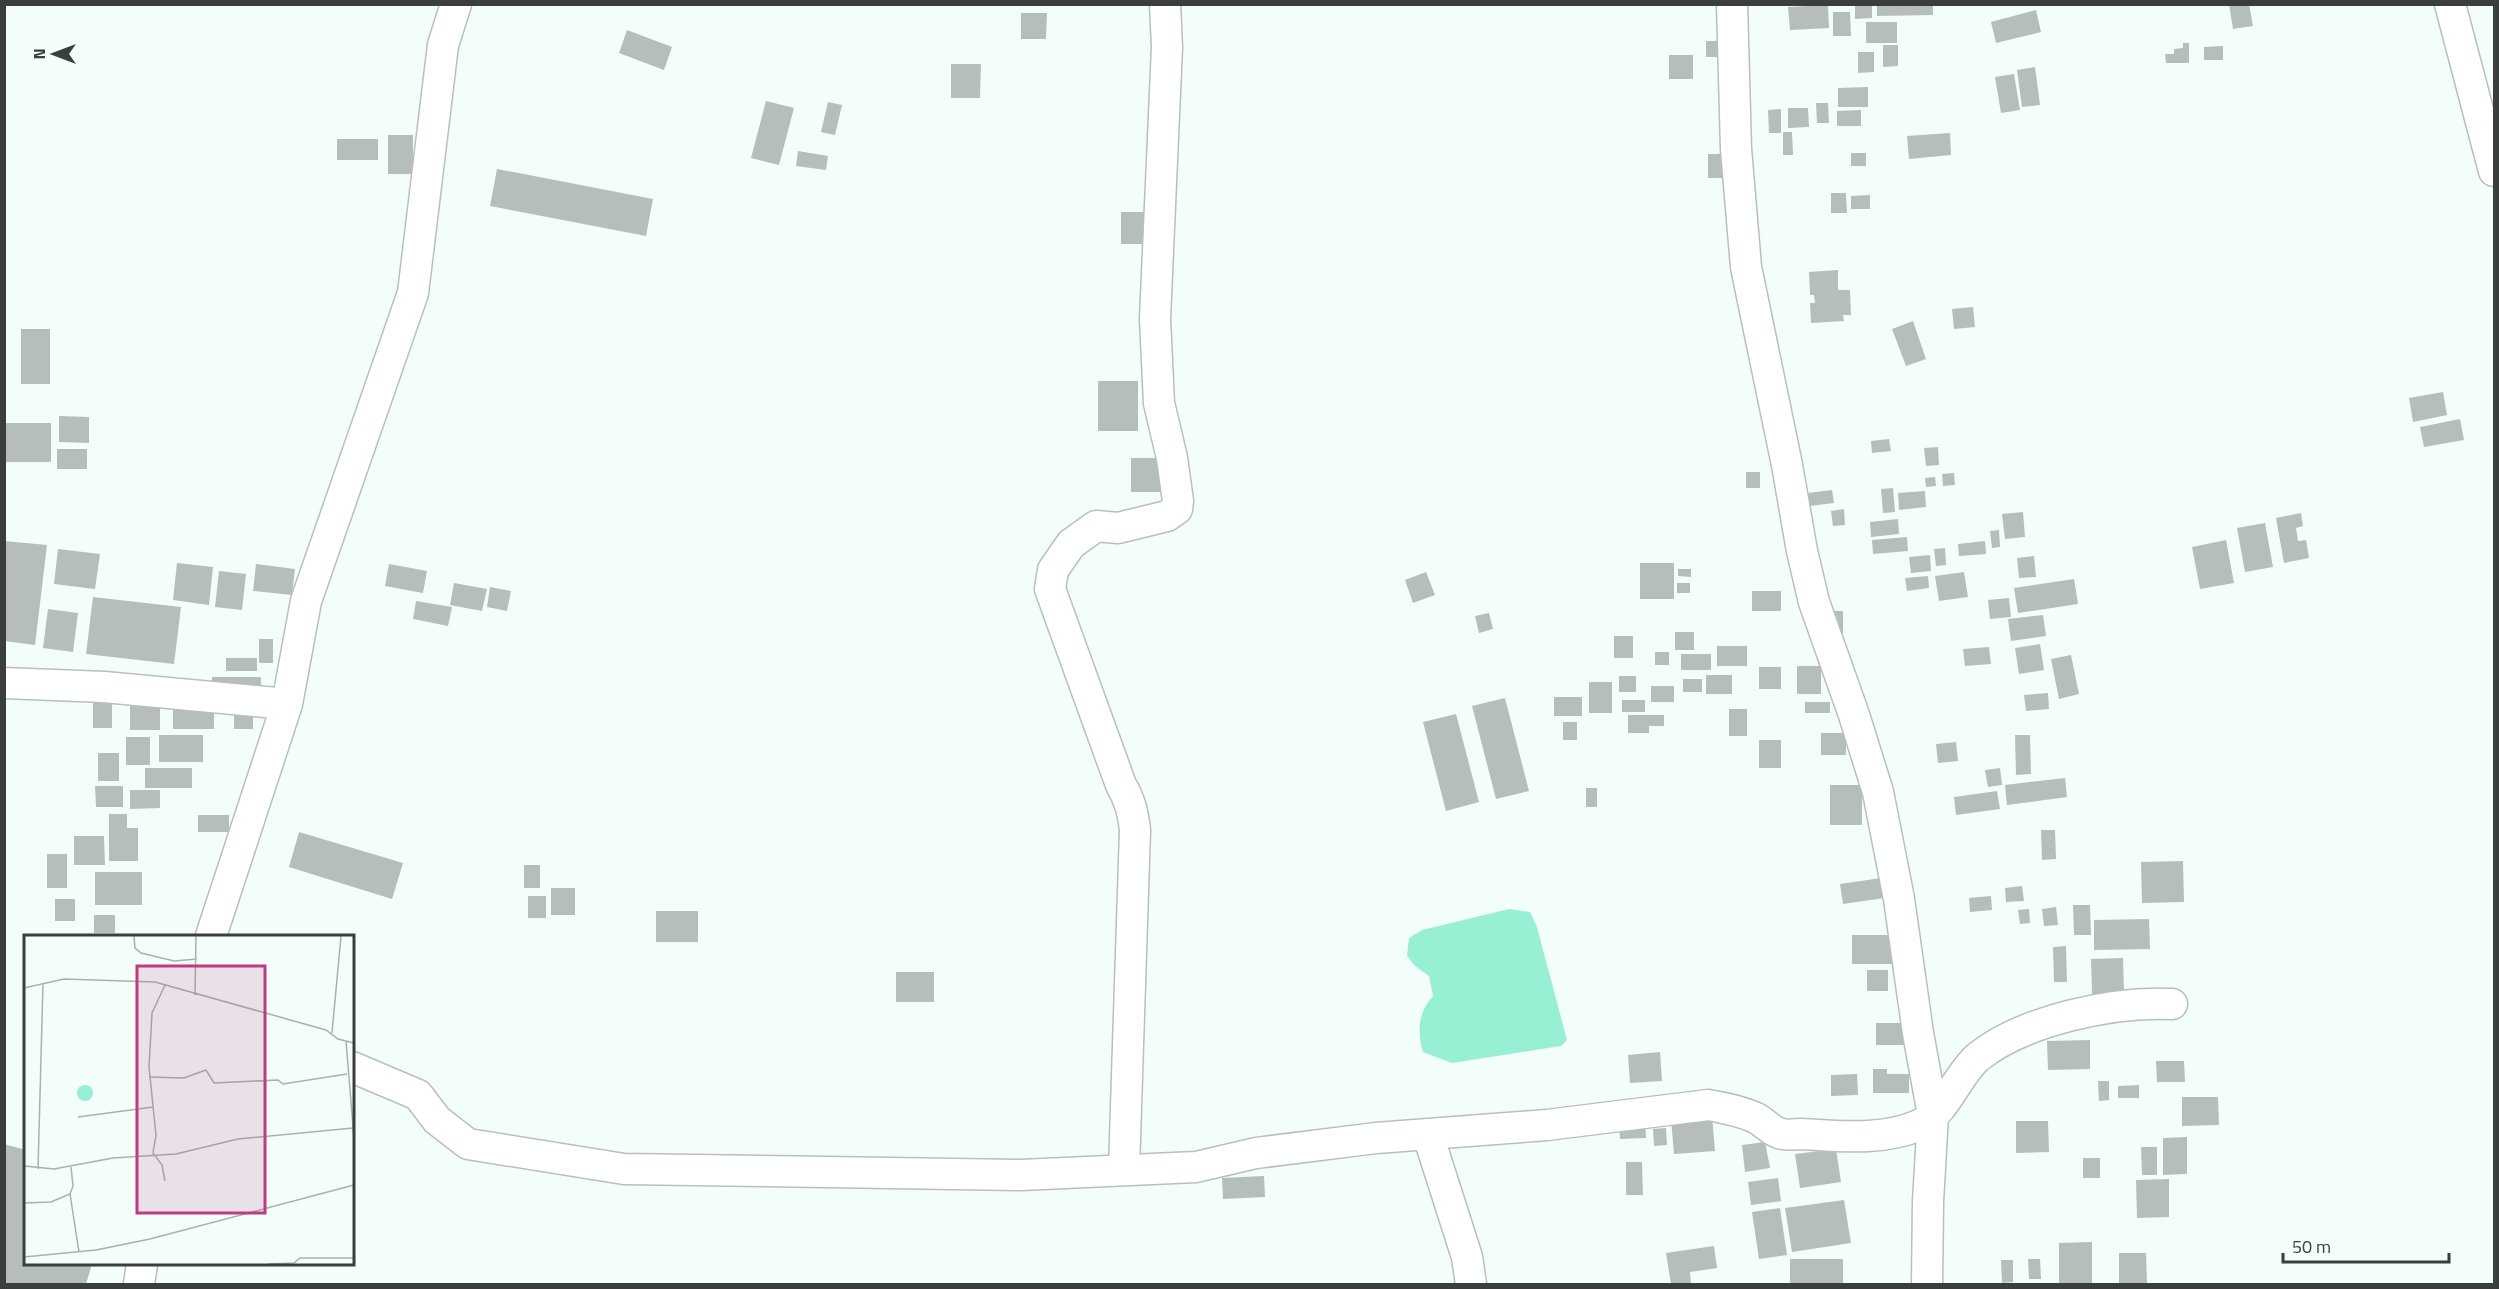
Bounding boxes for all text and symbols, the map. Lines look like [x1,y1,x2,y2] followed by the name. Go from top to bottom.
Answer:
[24,24,84,84] north arrow
[27,48,51,60] text: N
[24,935,354,1265] inset map
[2283,1226,2450,1264] scale bar
[2292,1233,2331,1260] text: 50 m

